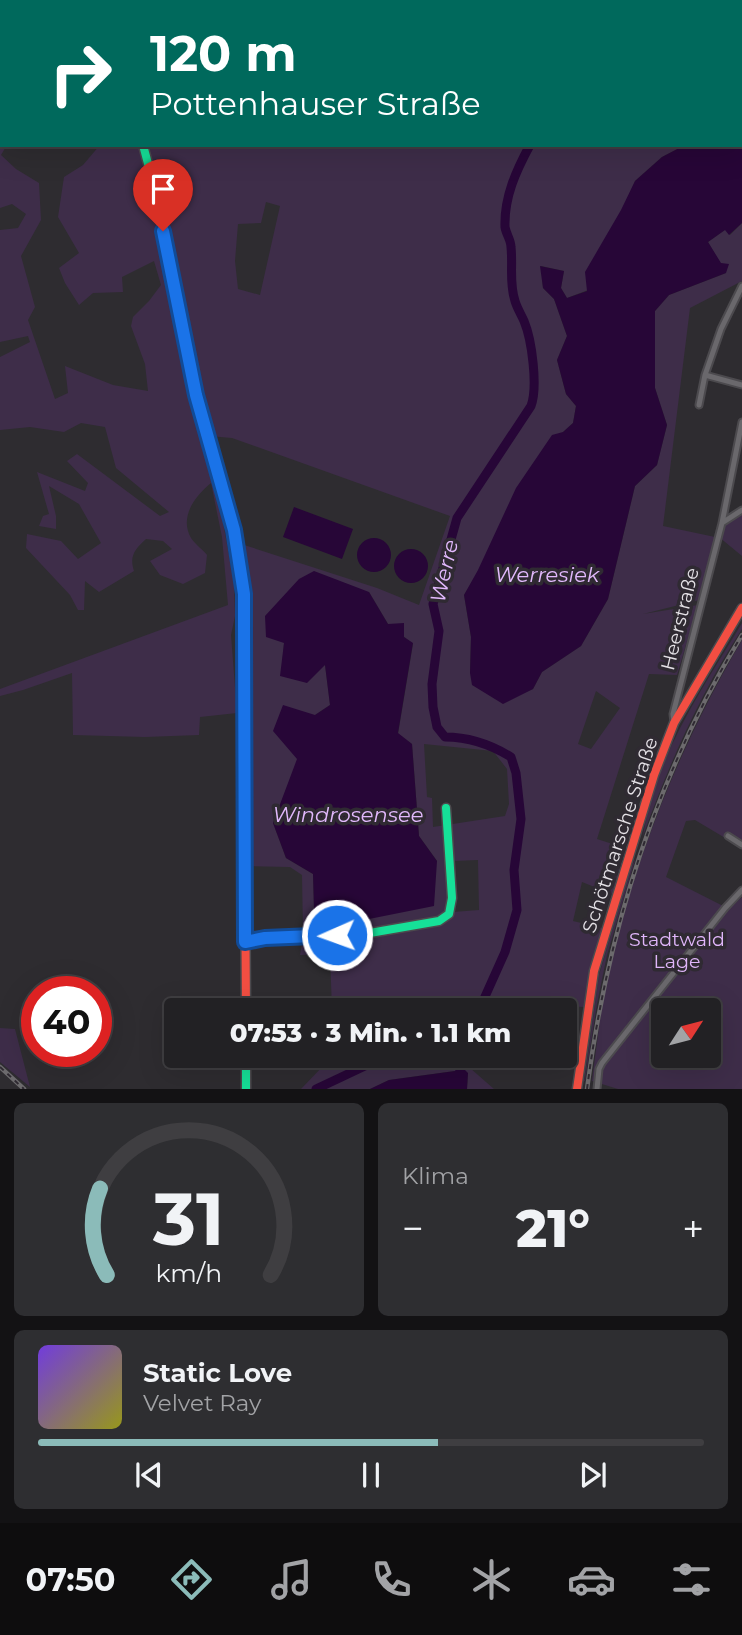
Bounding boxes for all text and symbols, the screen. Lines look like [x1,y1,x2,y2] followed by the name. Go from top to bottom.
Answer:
[150,24,297,83] text: 120 m
[35,28,126,119] icon: right
[150,84,481,123] text: Pottenhauser Straße
[133,159,193,231] pin
[144,170,182,208] icon: arrive
[425,537,463,605] water label: Werre
[495,562,601,587] water label: Werresiek
[656,565,704,673] street label: Heerstraße
[577,734,663,936] street label: Schötmarsche Straße
[273,802,423,827] water label: Windrosensee
[300,898,374,972] position arrow
[629,928,725,973] park label: Stadtwald Lage
[21,976,112,1067] speed limit sign: 40
[651,998,721,1068] north arrow
[651,998,721,1068] map controls
[230,1017,511,1049] text: 07:53 · 3 Min. · 1.1 km
[402,1162,469,1190] text: Klima
[152,1176,225,1264] text: 31
[516,1197,590,1260] text: 21°
[402,1205,424,1252] text: −
[682,1205,704,1252] text: +
[156,1258,222,1288] text: km/h
[143,1357,292,1389] text: Static Love
[143,1389,261,1417] text: Velvet Ray
[130,1456,168,1494] icon: previous
[352,1456,390,1494] icon: pause
[574,1456,612,1494] icon: next
[167,1555,216,1604] icon: directions
[267,1555,316,1604] icon: music
[367,1555,416,1604] icon: phone
[467,1555,516,1604] icon: climate
[567,1555,616,1604] icon: car
[667,1555,716,1604] icon: filters
[26,1560,116,1599] text: 07:50

